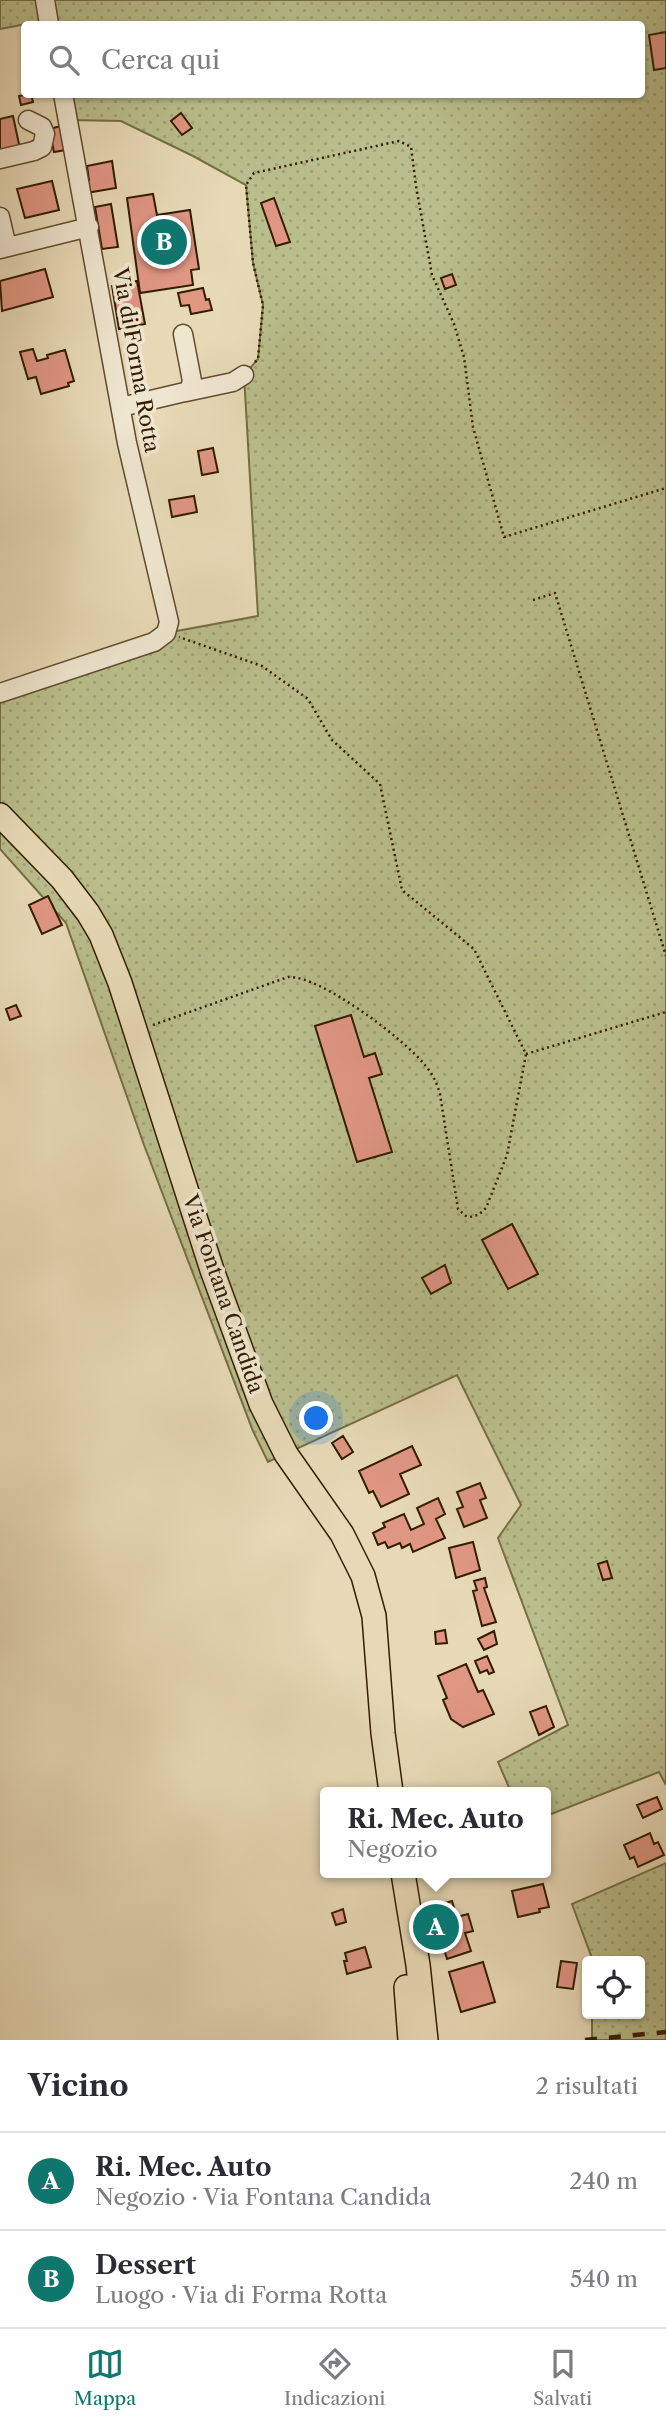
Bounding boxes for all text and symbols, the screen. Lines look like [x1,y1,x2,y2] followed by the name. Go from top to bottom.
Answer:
[21,21,645,98] search box
[45,41,83,79] icon: search
[101,44,220,76] text: Cerca qui
[141,216,187,268] pin: B
[108,265,165,455] street label: Via di Forma Rotta
[177,1190,269,1397] street label: Via Fontana Candida
[299,1401,333,1435] your location
[320,1787,551,1878] popup
[347,1803,524,1835] text: Ri. Mec. Auto
[347,1835,438,1863] text: Negozio
[413,1901,459,1953] pin: A
[582,1956,645,2019] map controls
[582,1956,645,2019] button: locate
[28,2067,128,2104] text: Vicino
[536,2072,638,2100] text: 2 risultati
[95,2151,272,2183] text: Ri. Mec. Auto
[42,2167,60,2195] text: A
[569,2167,638,2195] text: 240 m
[95,2183,431,2211] text: Negozio · Via Fontana Candida
[95,2249,196,2281] text: Dessert
[42,2265,60,2293] text: B
[570,2265,638,2293] text: 540 m
[95,2281,387,2309] text: Luogo · Via di Forma Rotta
[74,2345,136,2410] tab: Mappa
[284,2345,385,2410] tab: Indicazioni
[533,2345,592,2410] tab: Salvati

